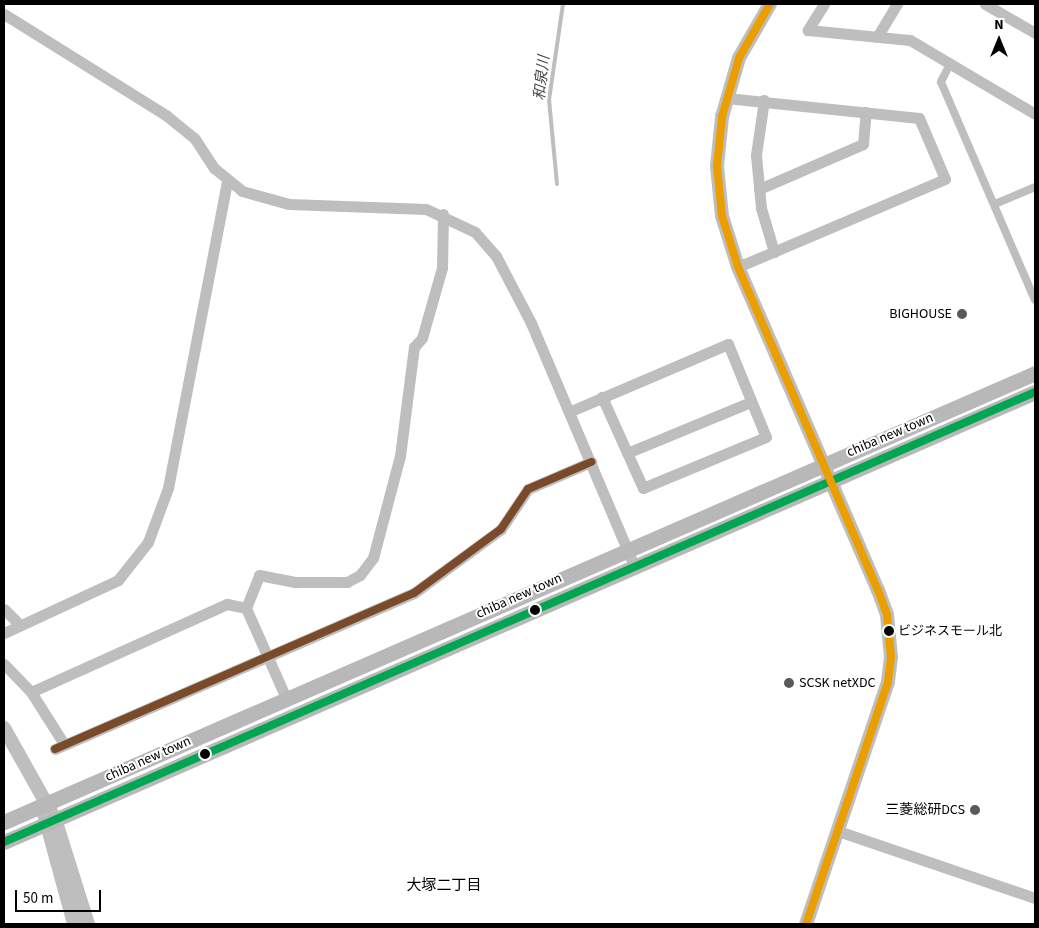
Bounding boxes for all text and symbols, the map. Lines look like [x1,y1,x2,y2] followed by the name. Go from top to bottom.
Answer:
[974,15,1024,65] north arrow
[994,15,1004,35] text: N
[531,55,553,101] water label: 和泉川
[889,306,952,322] place label: BIGHOUSE
[956,308,968,320] marker: BIGHOUSE
[844,409,936,461] street label: chiba new town
[473,570,565,622] street label: chiba new town
[530,605,540,615] unlabelled marker
[898,623,1002,639] place label: ビジネスモール北
[884,626,894,636] marker: ビジネスモール北
[799,675,876,691] place label: SCSK netXDC
[783,677,795,689] marker: SCSK netXDC
[102,733,194,785] street label: chiba new town
[200,749,210,759] unlabelled marker
[885,802,965,818] place label: 三菱総研DCS
[969,804,981,816] marker: 三菱総研DCS
[407,877,481,895] district label: 大塚二丁目
[18,880,104,912] scale bar
[23,888,53,909] text: 50 m

